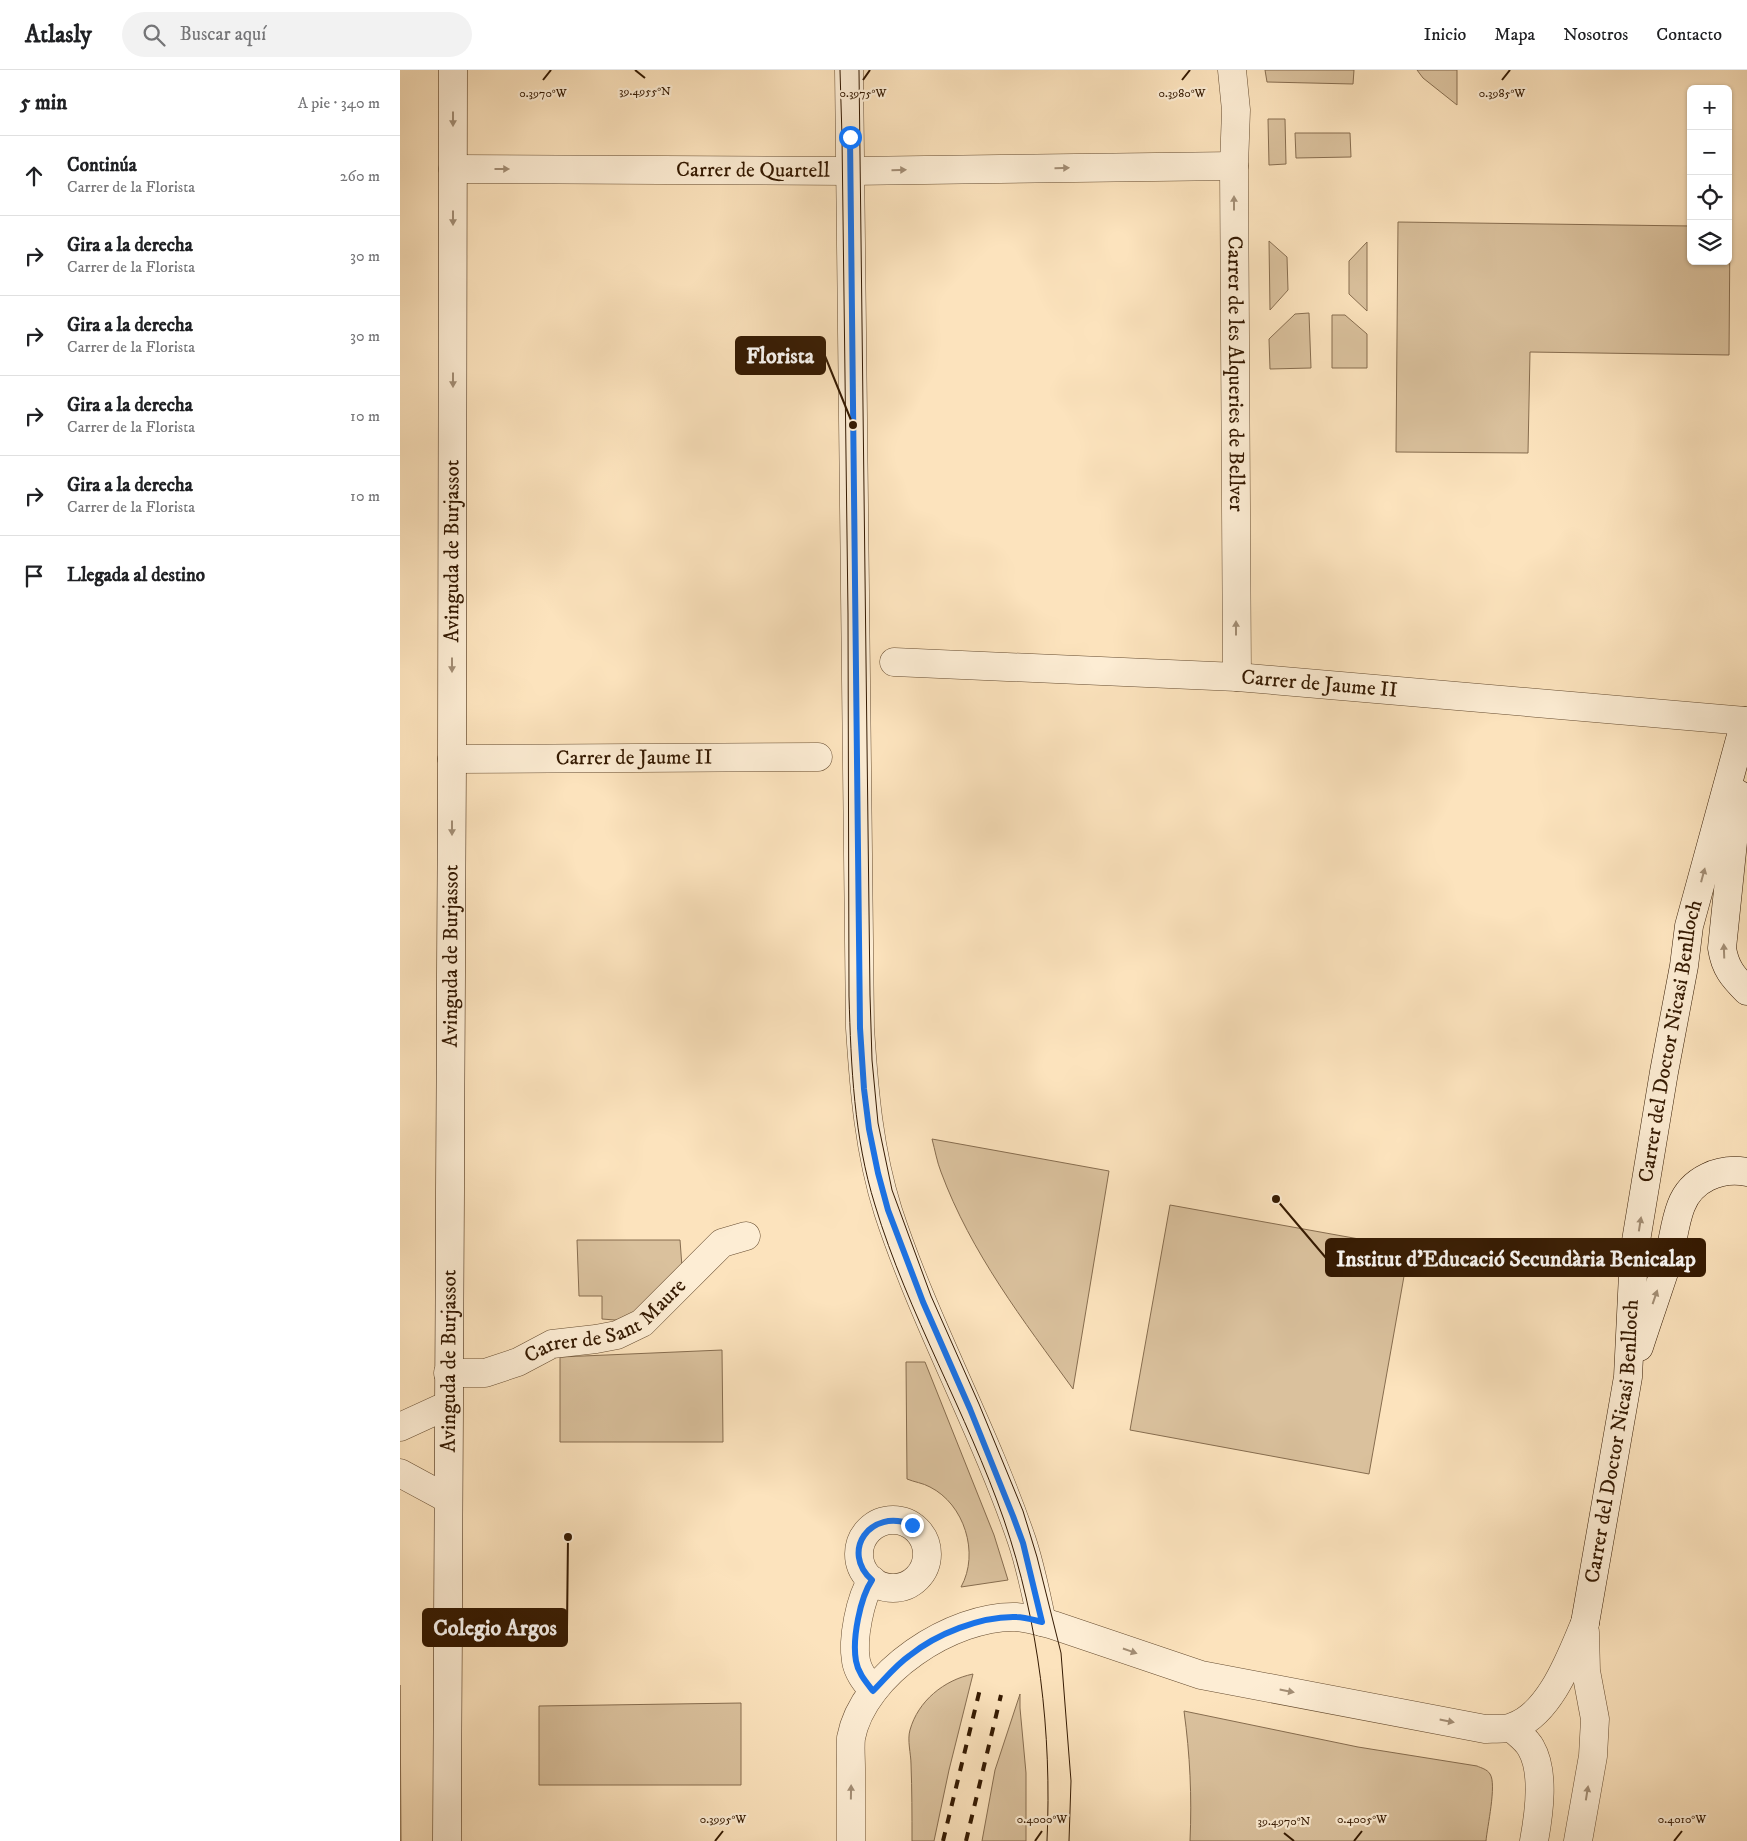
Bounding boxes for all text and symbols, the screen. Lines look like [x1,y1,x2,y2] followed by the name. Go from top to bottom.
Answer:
[122,12,472,57] search box
[25,20,92,50] text: Atlasly
[140,21,168,49] icon: search
[180,23,266,46] text: Buscar aquí
[1424,24,1466,46] text: Inicio
[1494,24,1535,46] text: Mapa
[1563,24,1628,46] text: Nosotros
[1656,24,1722,46] text: Contacto
[619,84,671,99] text: 39.4955°N
[1687,85,1732,265] map controls
[1687,85,1732,130] button: +
[519,86,568,101] text: 0.3970°W
[840,86,887,101] text: 0.3975°W
[1158,86,1207,101] text: 0.3980°W
[1479,86,1526,101] text: 0.3985°W
[20,90,67,116] text: 5 min
[298,93,380,113] text: A pie · 340 m
[449,111,457,127] one-way arrow
[839,126,862,149] route start
[1687,130,1732,175] button: −
[67,154,137,177] text: Continúa
[676,157,831,184] street label: Carrer de Quartell
[20,162,48,190] icon: ahead
[1054,164,1070,172] one-way arrow
[494,165,510,173] one-way arrow
[340,166,380,186] text: 260 m
[892,166,908,174] one-way arrow
[1687,175,1732,220] button: locate
[67,177,195,197] text: Carrer de la Florista
[1230,195,1238,211] one-way arrow
[449,210,457,226] one-way arrow
[1687,220,1732,265] button: layers
[67,234,193,257] text: Gira a la derecha
[1221,236,1249,512] street label: Carrer de les Alqueries de Bellver
[20,242,48,270] icon: right
[350,246,380,266] text: 30 m
[67,257,195,277] text: Carrer de la Florista
[67,314,193,337] text: Gira a la derecha
[20,322,48,350] icon: right
[350,326,380,346] text: 30 m
[67,337,195,357] text: Carrer de la Florista
[736,337,825,374] callout: Florista
[746,343,815,370] text: Florista
[449,372,457,388] one-way arrow
[67,394,193,417] text: Gira a la derecha
[20,402,48,430] icon: right
[350,406,380,426] text: 10 m
[67,417,195,437] text: Carrer de la Florista
[439,459,465,642] street label: Avinguda de Burjassot
[67,474,193,497] text: Gira a la derecha
[20,482,48,510] icon: right
[350,486,380,506] text: 10 m
[67,497,195,517] text: Carrer de la Florista
[20,562,48,590] icon: arrive
[67,564,205,587] text: Llegada al destino
[1232,620,1240,636] one-way arrow
[448,657,456,673] one-way arrow
[1240,664,1398,704] street label: Carrer de Jaume II
[556,745,712,771] street label: Carrer de Jaume II
[448,820,456,836] one-way arrow
[438,864,465,1048] street label: Avinguda de Burjassot
[1699,867,1707,882] one-way arrow
[1633,897,1709,1184] street label: Carrer del Doctor Nicasi Benlloch
[1720,942,1728,958] one-way arrow
[1636,1215,1644,1231] one-way arrow
[1326,1239,1705,1276] callout: Institut d'Educació Secundària Benicalap
[1336,1246,1696,1273] text: Institut d'Educació Secundària Benicalap
[436,1269,463,1453] street label: Avinguda de Burjassot
[520,1273,692,1369] street label: Carrer de Sant Maure
[1652,1290,1659,1305] one-way arrow
[1579,1299,1645,1585] street label: Carrer del Doctor Nicasi Benlloch
[901,1514,924,1537] route end
[423,1609,567,1646] callout: Colegio Argos
[433,1615,557,1642] text: Colegio Argos
[1123,1647,1138,1655] one-way arrow
[1280,1688,1296,1696] one-way arrow
[1439,1718,1455,1726] one-way arrow
[847,1784,855,1800] one-way arrow
[1583,1785,1591,1801] one-way arrow
[700,1812,747,1827] text: 0.3995°W
[1017,1812,1068,1827] text: 0.4000°W
[1337,1812,1388,1827] text: 0.4005°W
[1658,1812,1707,1827] text: 0.4010°W
[1258,1814,1311,1829] text: 39.4970°N

